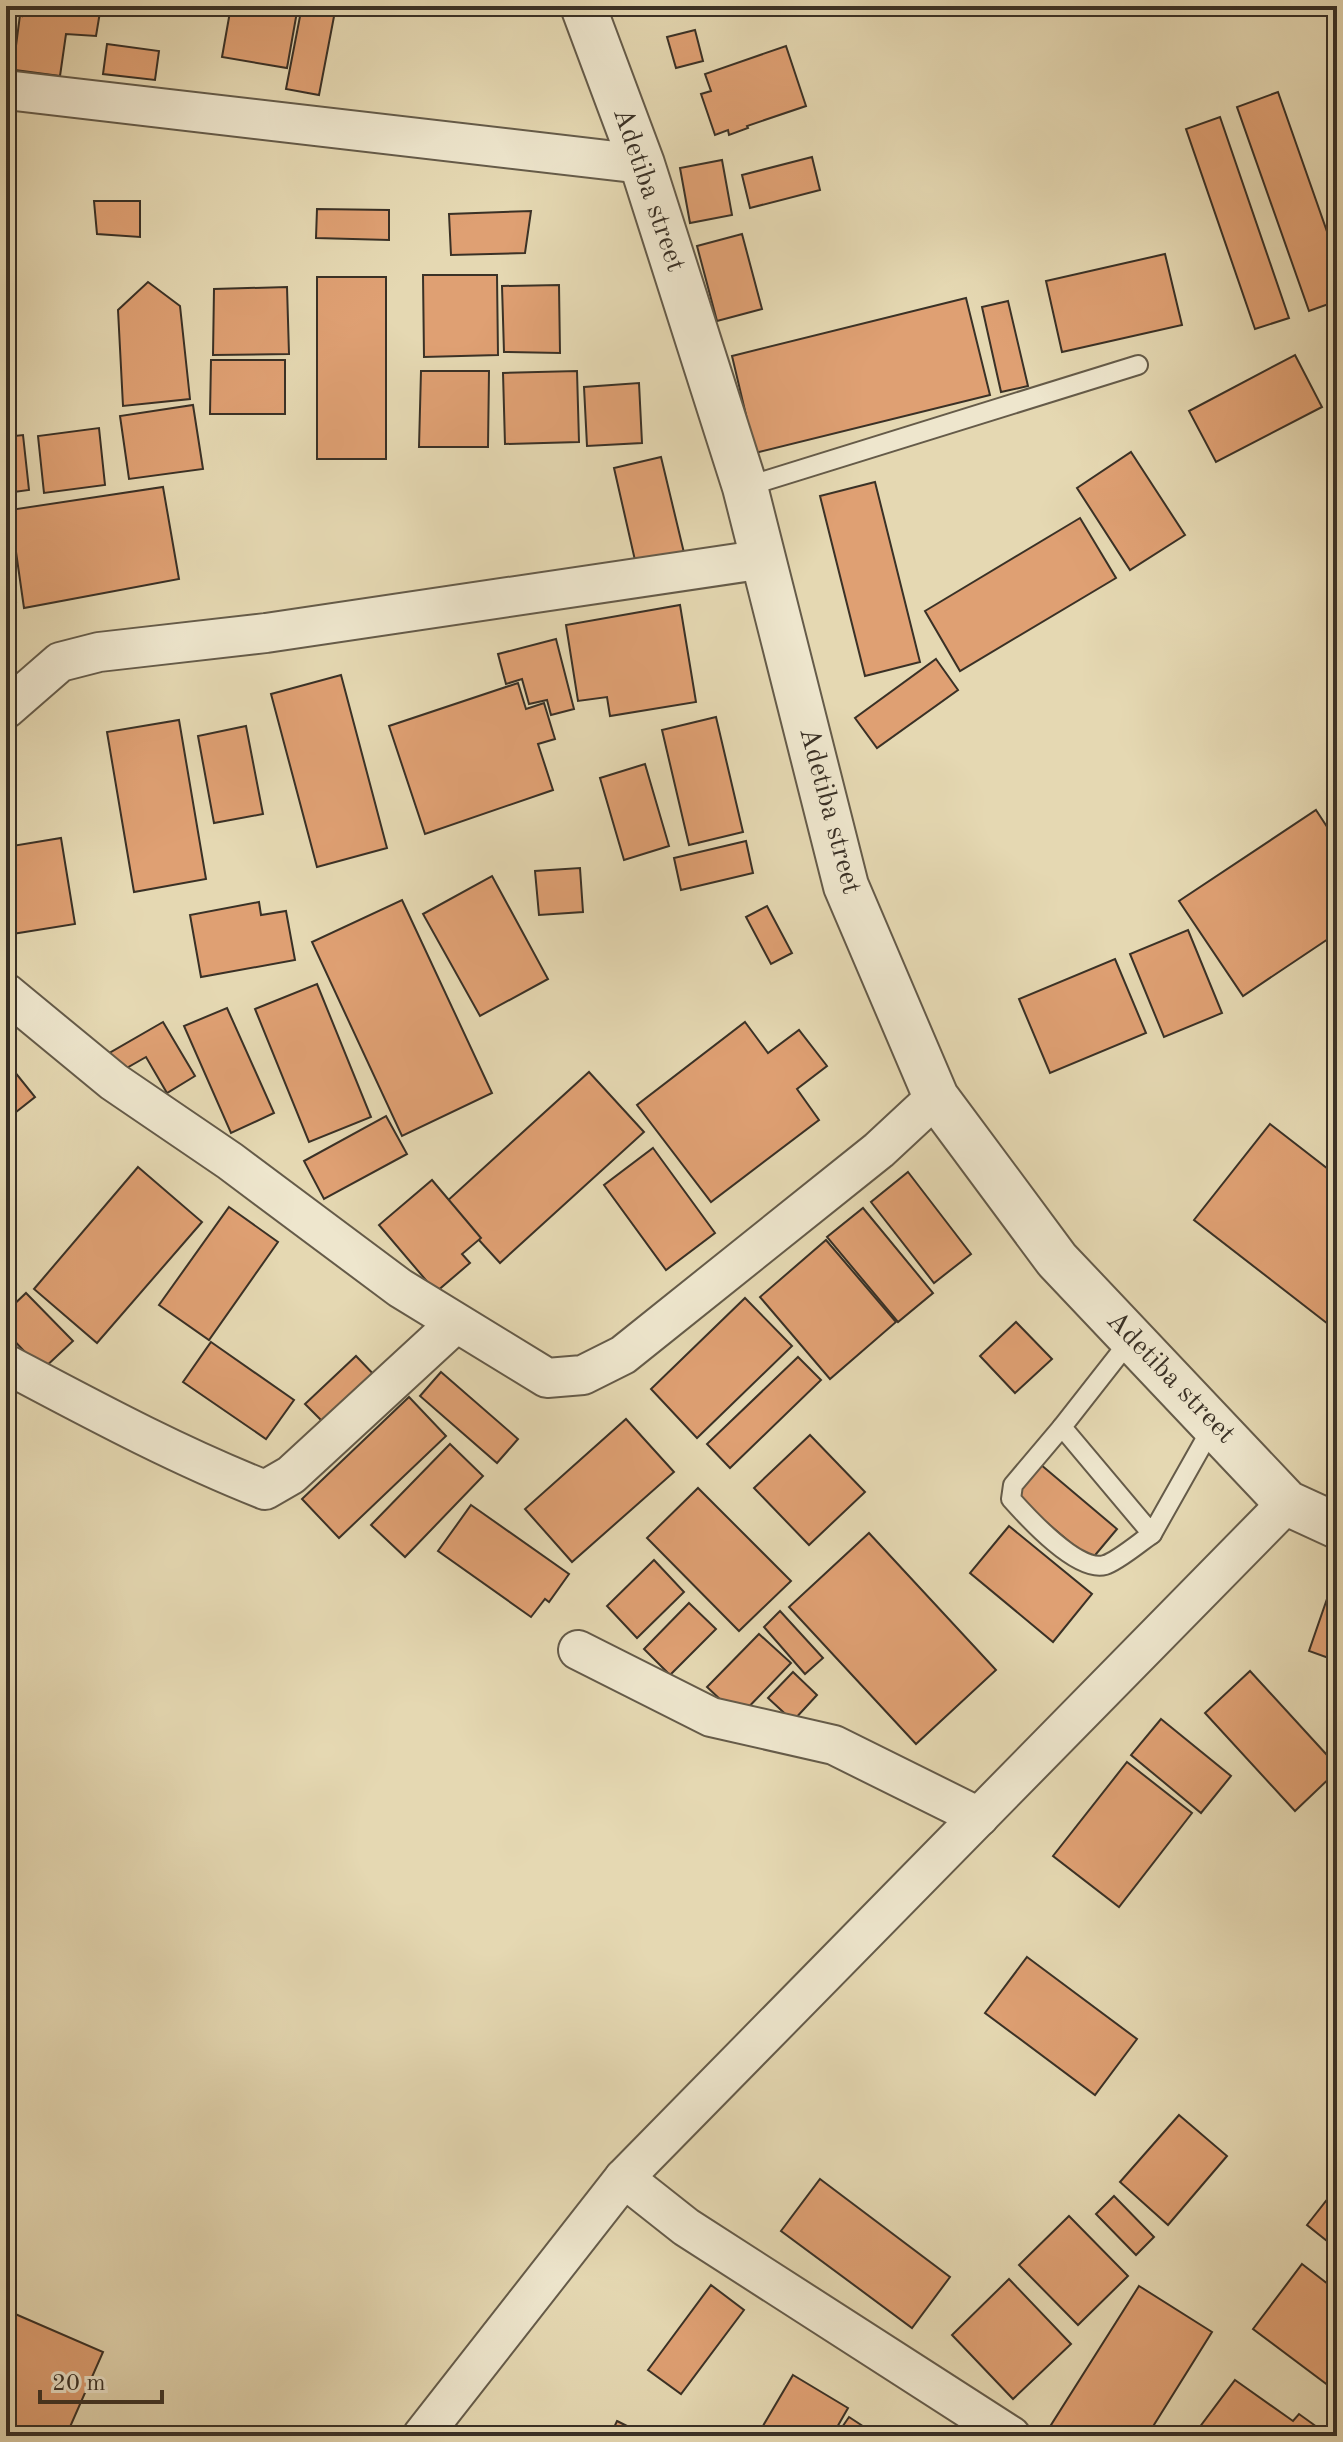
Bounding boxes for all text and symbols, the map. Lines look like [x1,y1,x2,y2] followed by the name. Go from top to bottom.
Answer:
[607,104,689,276] street label: Adetiba street
[793,725,865,897] street label: Adetiba street
[1100,1307,1240,1449] street label: Adetiba street
[40,2354,162,2404] scale bar
[52,2372,106,2396] text: 20 m

